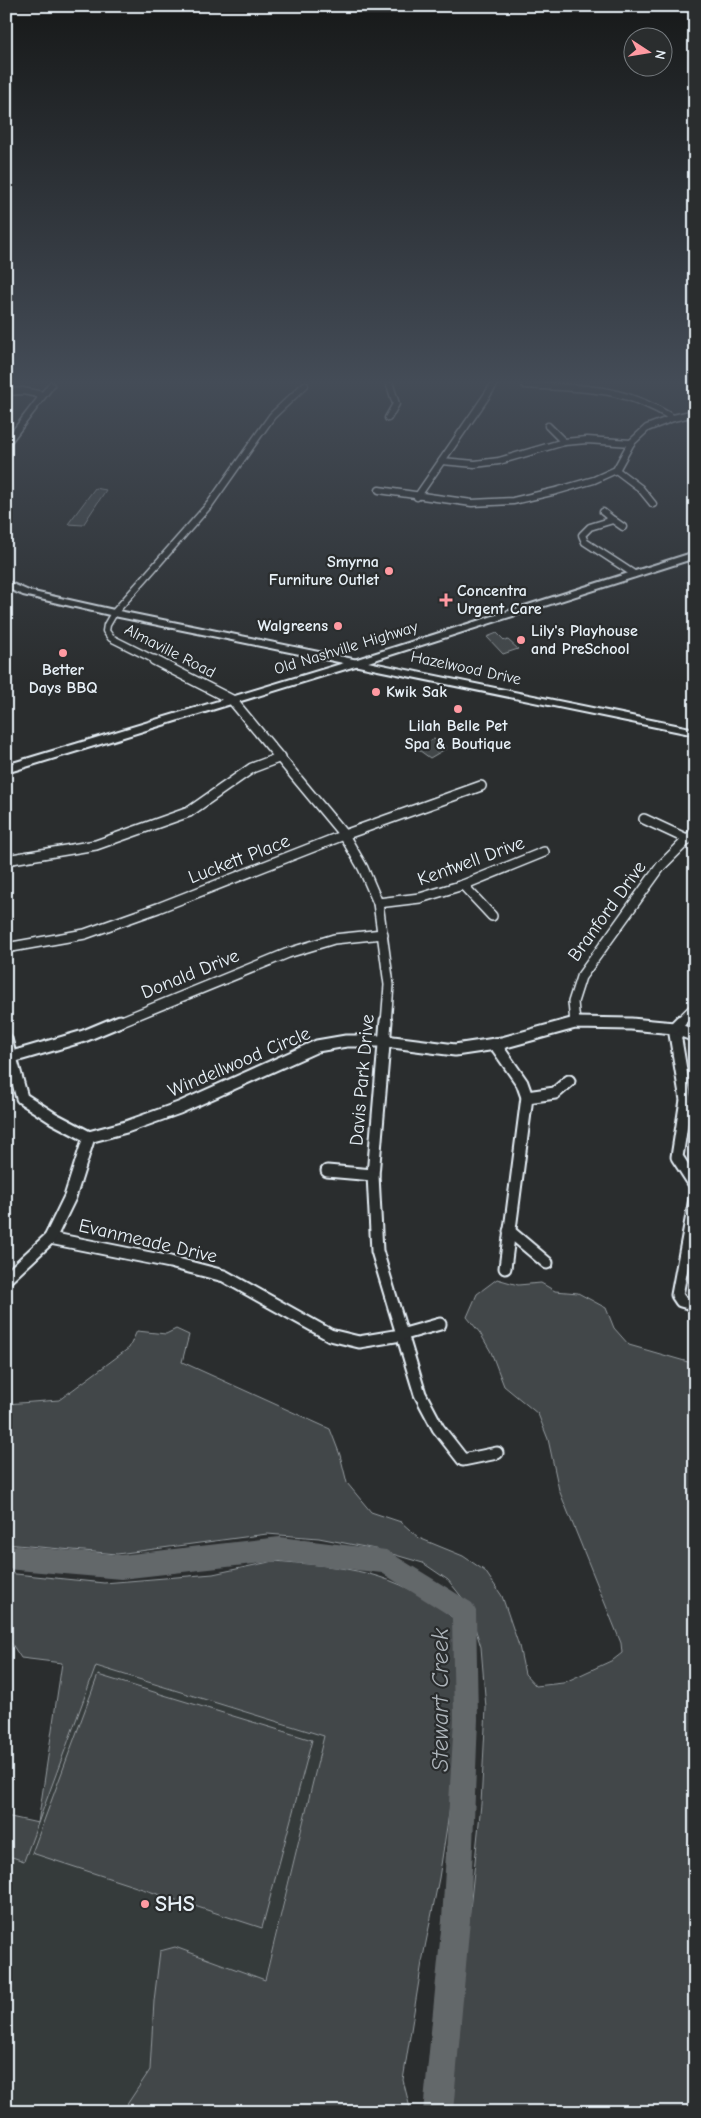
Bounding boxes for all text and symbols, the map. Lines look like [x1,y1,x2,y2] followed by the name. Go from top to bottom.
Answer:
[624,28,674,78] north arrow
[651,48,669,61] text: N
[269,553,380,589] place label: Smyrna Furniture Outlet
[383,565,395,577] marker: Smyrna Furniture Outlet
[457,582,542,618] place label: Concentra Urgent Care
[439,593,453,607] marker: Concentra Urgent Care
[257,617,328,635] place label: Walgreens
[272,617,421,678] street label: Old Nashville Highway
[122,620,218,682] street label: Almaville Road
[332,620,344,632] marker: Walgreens
[531,622,638,658] place label: Lily's Playhouse and PreSchool
[515,634,527,646] marker: Lily's Playhouse and PreSchool
[57,647,69,659] marker: Better Days BBQ
[409,648,523,688] street label: Hazelwood Drive
[29,661,97,697] place label: Better Days BBQ
[386,683,447,701] place label: Kwik Sak
[370,686,382,698] marker: Kwik Sak
[452,703,464,715] marker: Lilah Belle Pet Spa & Boutique
[405,717,511,753] place label: Lilah Belle Pet Spa & Boutique
[185,830,293,888] street label: Luckett Place
[415,831,527,891] street label: Kentwell Drive
[563,857,651,965] street label: Branford Drive
[138,944,242,1004] street label: Donald Drive
[345,1013,379,1147] street label: Davis Park Drive
[164,1022,314,1102] street label: Windellwood Circle
[77,1214,219,1268] street label: Evanmeade Drive
[426,1628,454,1772] water label: Stewart Creek
[155,1891,195,1917] place label: SHS
[139,1898,151,1910] marker: SHS

